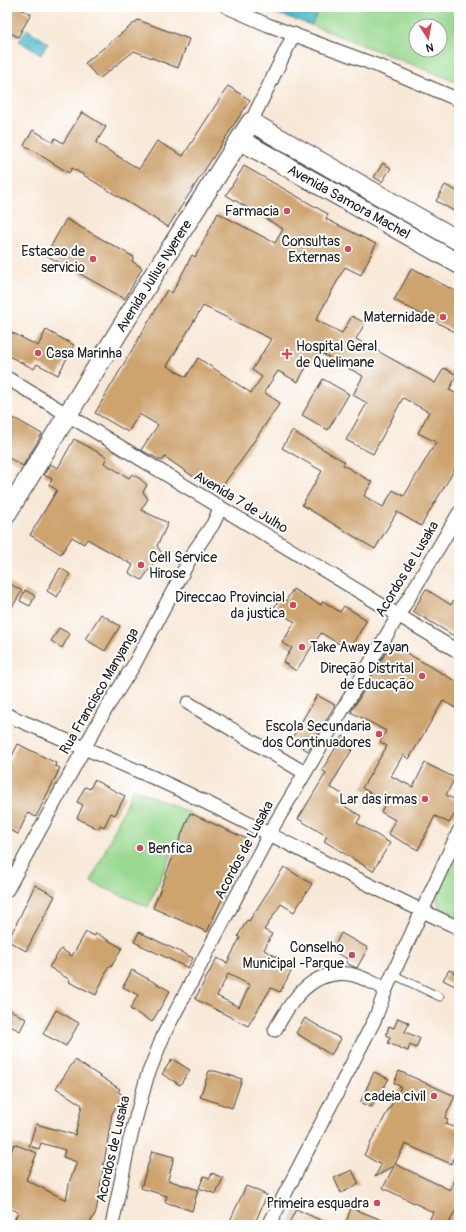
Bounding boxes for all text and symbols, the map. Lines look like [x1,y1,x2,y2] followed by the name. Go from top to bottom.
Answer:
[408,18,448,58] north arrow
[424,40,435,55] text: N
[285,161,413,243] street label: Avenida Samora Machel
[225,203,279,220] place label: Farmacia
[282,206,292,216] marker: Farmacia
[113,217,196,335] street label: Avenida Julius Nyerere
[282,233,341,266] place label: Consultas Externas
[21,243,85,276] place label: Estacao de servicio
[343,244,353,254] marker: Consultas Externas
[88,254,98,264] marker: Estacao de servicio
[364,309,435,326] place label: Maternidade
[438,312,448,322] marker: Maternidade
[296,338,377,371] place label: Hospital Geral de Quelimane
[46,345,122,362] place label: Casa Marinha
[33,348,43,358] marker: Casa Marinha
[281,348,293,360] marker: Hospital Geral de Quelimane
[191,467,291,537] street label: Avenida 7 de Julho
[372,518,442,620] street label: Acordos de Lusaka
[149,549,217,582] place label: Cell Service Hirose
[136,560,146,570] marker: Cell Service Hirose
[175,589,285,622] place label: Direccao Provincial da justica
[288,600,298,610] marker: Direccao Provincial da justica
[56,625,142,757] street label: Rua Francisco Manyanga
[310,639,409,656] place label: Take Away Zayan
[297,642,307,652] marker: Take Away Zayan
[320,660,414,693] place label: Direção Distrital de Educação
[417,671,427,681] marker: Direção Distrital de Educação
[262,718,372,751] place label: Escola Secundaria dos Continuadores
[374,729,384,739] marker: Escola Secundaria dos Continuadores
[339,791,418,808] place label: Lar das irmas
[420,794,430,804] marker: Lar das irmas
[211,798,277,902] street label: Acordos de Lusaka
[148,840,192,857] place label: Benfica
[135,843,145,853] marker: Benfica
[243,939,344,972] place label: Conselho Municipal -Parque
[347,950,357,960] marker: Conselho Municipal -Parque
[364,1088,426,1105] place label: cadeia civil
[429,1091,439,1101] marker: cadeia civil
[92,1094,134,1204] street label: Acordos de Lusaka
[266,1195,369,1212] place label: Primeira esquadra
[372,1198,382,1208] marker: Primeira esquadra

